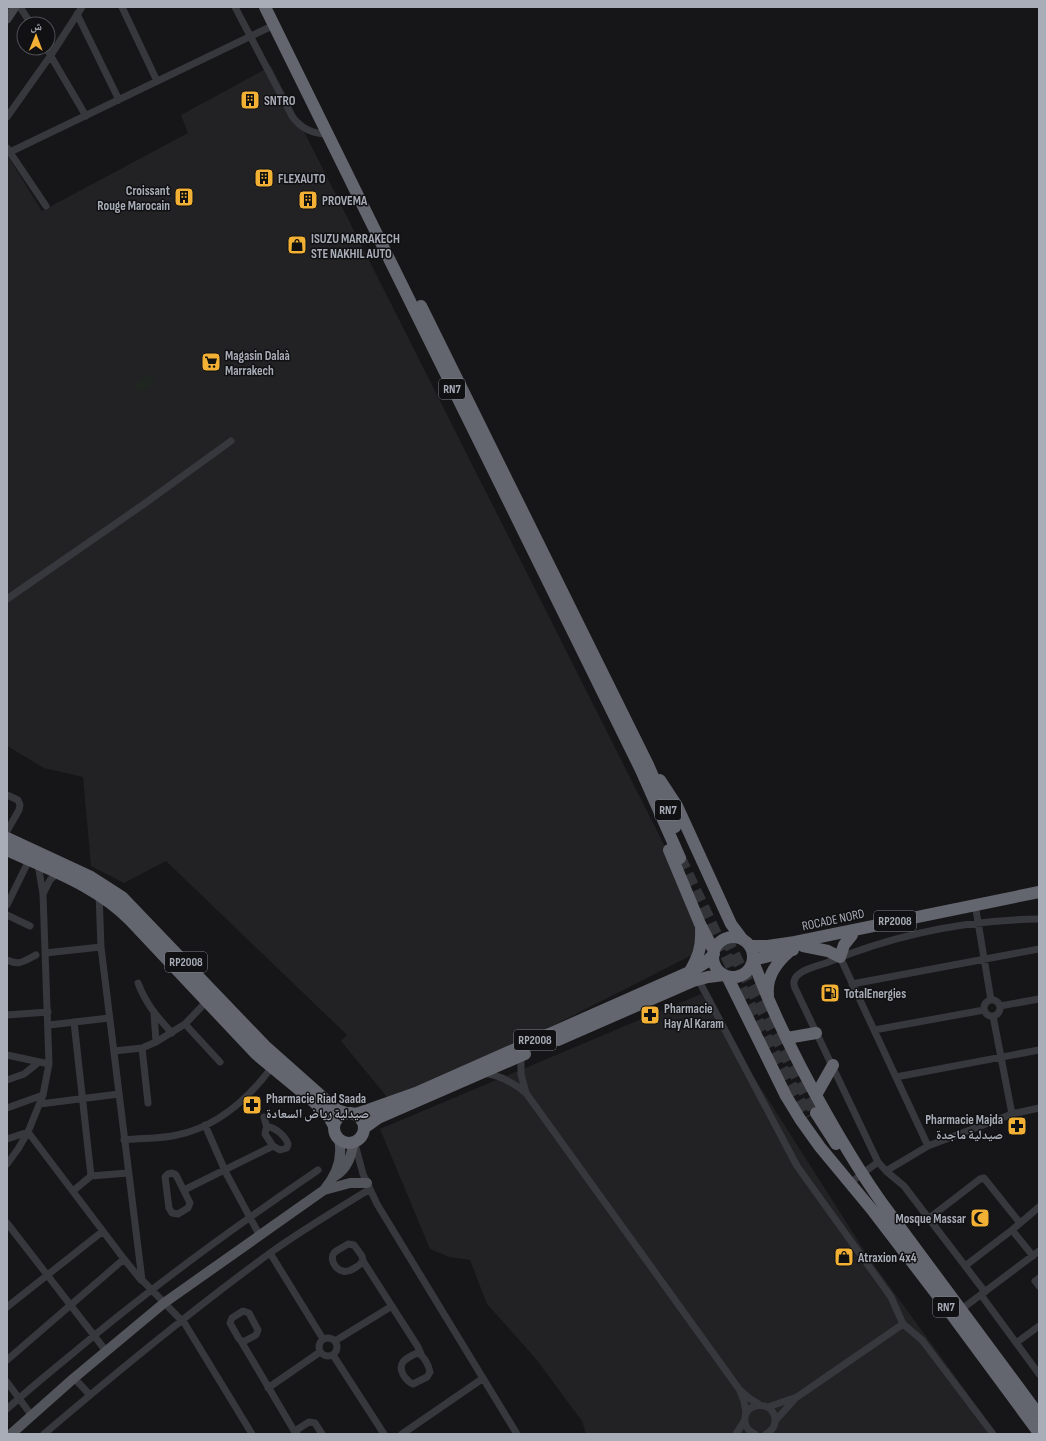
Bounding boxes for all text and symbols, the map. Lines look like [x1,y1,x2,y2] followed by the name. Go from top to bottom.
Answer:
[16,16,56,56] north arrow
[30,20,42,34] text: ش
[239,89,261,111] building icon: SNTRO
[264,93,296,109] place label: SNTRO
[253,167,275,189] building icon: FLEXAUTO
[278,171,326,187] place label: FLEXAUTO
[97,183,171,214] place label: Croissant Rouge Marocain
[173,186,195,208] building icon: Croissant Rouge Marocain
[297,189,319,211] building icon: PROVEMA
[322,193,368,209] place label: PROVEMA
[311,231,400,262] place label: ISUZU MARRAKECH STE NAKHIL AUTO
[286,234,308,256] shop icon: ISUZU MARRAKECH STE NAKHIL AUTO
[225,348,290,379] place label: Magasin Dalaà Marrakech
[200,351,222,373] supermarket icon: Magasin Dalaà Marrakech
[439,379,465,399] road number: RN7
[655,800,681,820] road number: RN7
[801,906,866,934] street label: ROCADE NORD
[874,911,916,931] road number: RP2008
[165,952,207,972] road number: RP2008
[819,982,841,1004] fuel station icon: TotalEnergies
[844,986,906,1002] place label: TotalEnergies
[664,1001,724,1032] place label: Pharmacie Hay Al Karam
[639,1004,661,1026] pharmacy icon: Pharmacie Hay Al Karam
[514,1030,556,1050] road number: RP2008
[266,1091,369,1122] place label: Pharmacie Riad Saada صيدلية رياض السعادة
[241,1094,263,1116] pharmacy icon: Pharmacie Riad Saada صيدلية رياض السعادة
[925,1112,1003,1143] place label: Pharmacie Majda صيدلية ماجدة
[1006,1115,1028,1137] pharmacy icon: Pharmacie Majda صيدلية ماجدة
[969,1207,991,1229] mosque icon: Mosque Massar
[895,1211,966,1227] place label: Mosque Massar
[833,1246,855,1268] shop icon: Atraxion 4x4
[857,1250,917,1266] place label: Atraxion 4x4
[933,1297,959,1317] road number: RN7

